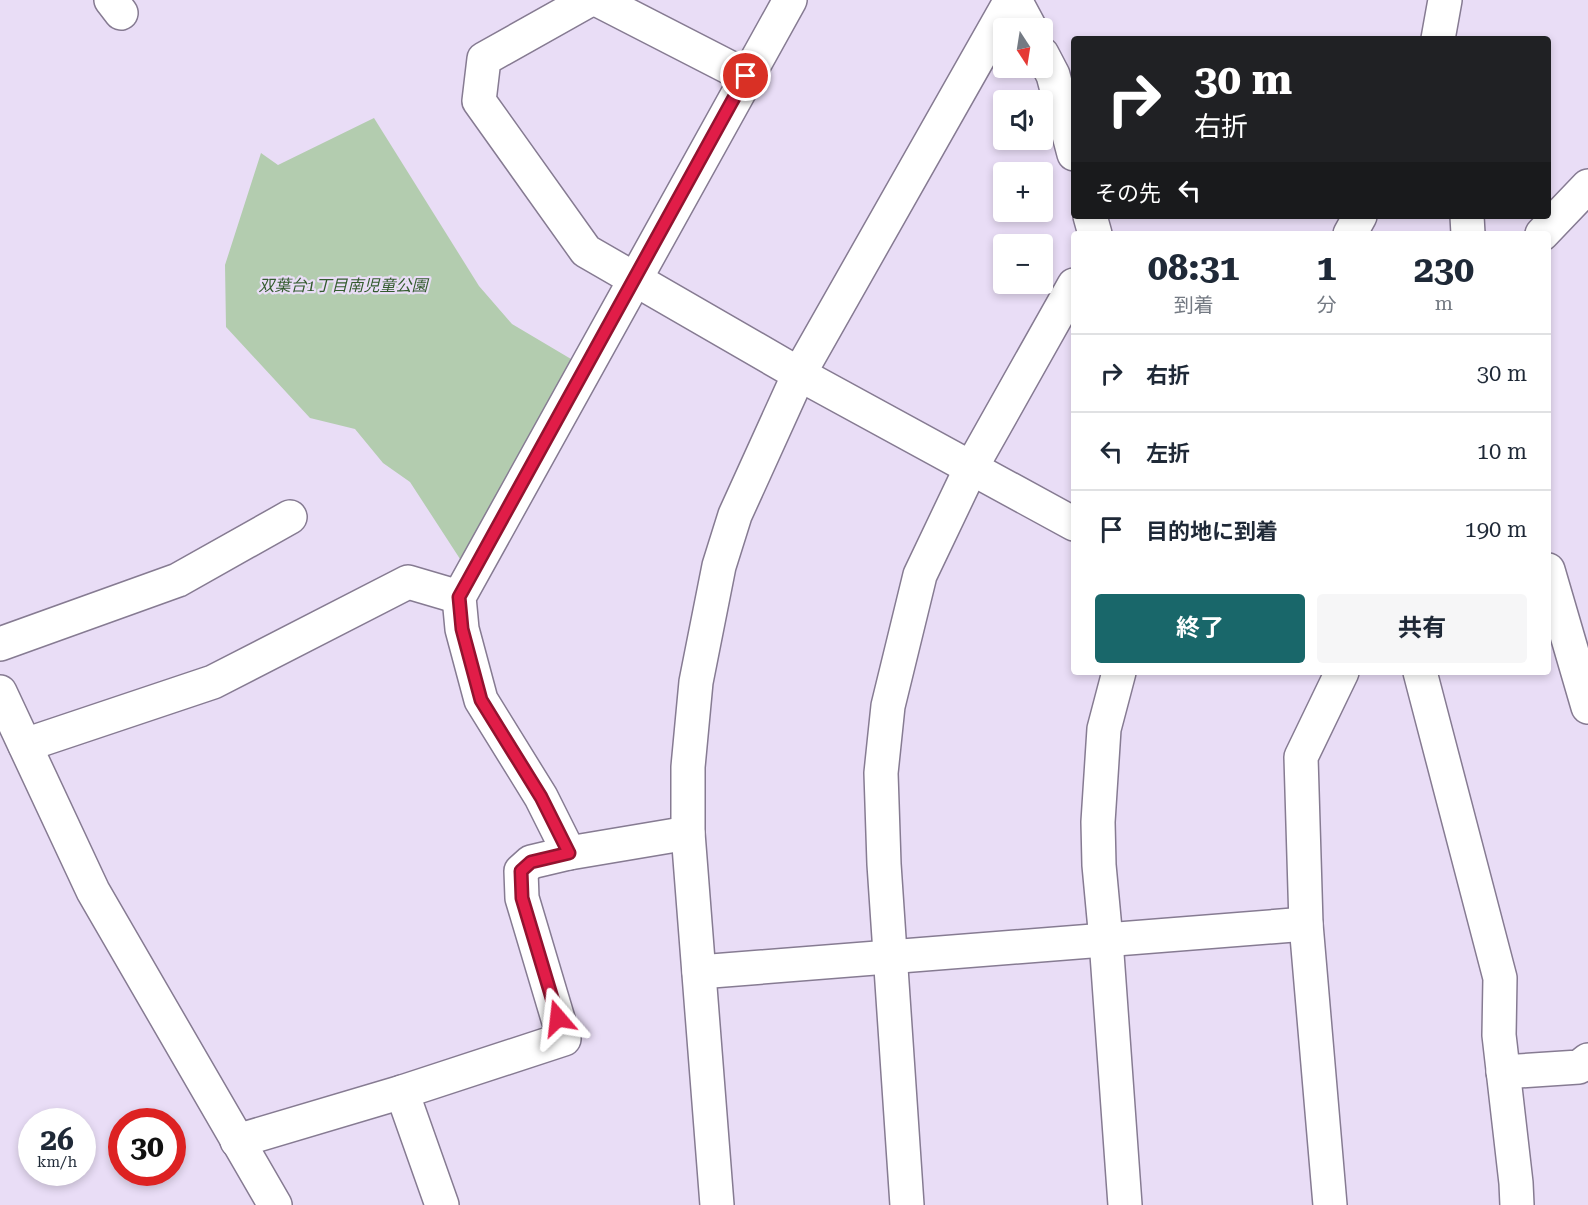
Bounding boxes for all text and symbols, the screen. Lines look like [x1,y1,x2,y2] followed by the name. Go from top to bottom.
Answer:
[993,18,1053,78] north arrow
[993,18,1053,294] map controls
[720,50,771,101] pin
[1194,55,1292,104] text: 30 m
[729,59,762,92] icon: arrive
[1095,60,1173,138] icon: right
[993,90,1053,150] button: sound
[1194,111,1248,143] text: 右折
[993,162,1053,222] button: +
[1173,174,1206,207] icon: left
[1095,181,1161,206] text: その先
[993,234,1053,294] button: −
[1148,247,1240,289] text: 08:31
[1317,247,1337,289] text: 1
[1414,249,1474,291] text: 230
[259,276,429,295] park label: 双葉台1丁目南児童公園
[1435,291,1453,315] text: m
[1174,293,1214,317] text: 到着
[1317,293,1337,317] text: 分
[1095,357,1128,390] icon: right
[1477,361,1527,386] text: 30 m
[1146,363,1190,388] text: 右折
[1095,435,1128,468] icon: left
[1477,439,1527,464] text: 10 m
[1146,441,1190,466] text: 左折
[1095,513,1128,546] icon: arrive
[1464,517,1527,542] text: 190 m
[1146,519,1278,544] text: 目的地に到着
[1095,594,1305,663] button: 終了
[1317,594,1527,663] button: 共有
[526,986,590,1050] position arrow
[108,1108,186,1186] speed limit sign: 30
[40,1122,74,1157] text: 26
[37,1153,77,1171] text: km/h

